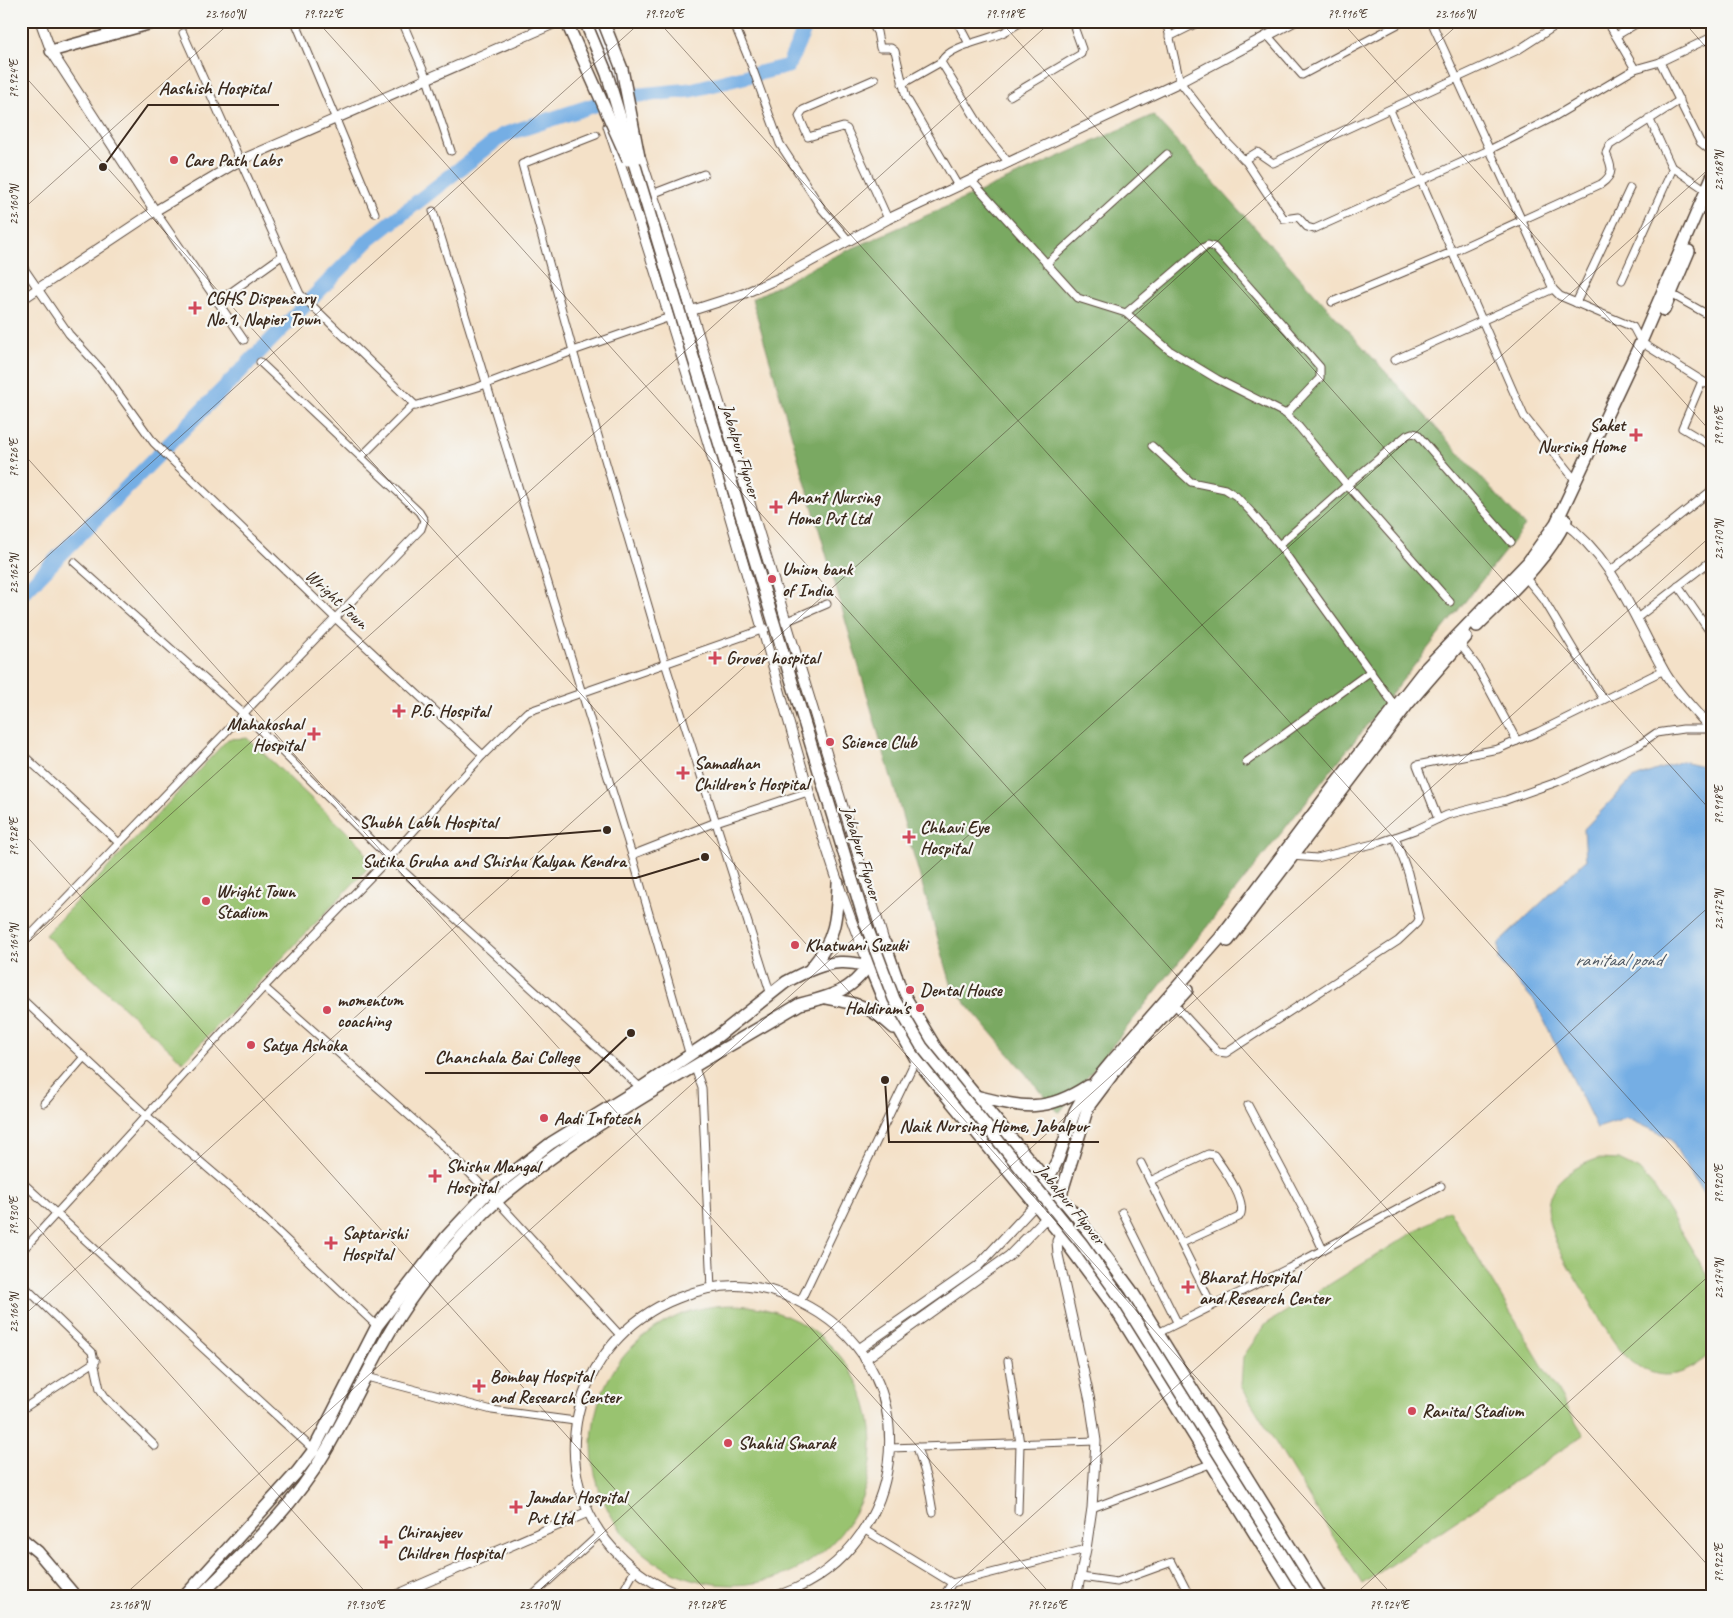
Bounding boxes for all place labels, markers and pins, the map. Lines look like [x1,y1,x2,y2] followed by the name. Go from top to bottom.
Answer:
[148,71,279,105] callout: Aashish Hospital
[184,149,283,171] place label: Care Path Labs
[168,154,180,166] marker: Care Path Labs
[206,287,321,330] place label: CGHS Dispensary No.1, Napier Town
[188,301,202,315] marker: CGHS Dispensary No.1, Napier Town
[1538,414,1627,457] place label: Saket Nursing Home
[1629,428,1643,442] marker: Saket Nursing Home
[787,486,881,529] place label: Anant Nursing Home Pvt Ltd
[769,500,783,514] marker: Anant Nursing Home Pvt Ltd
[782,558,854,601] place label: Union bank of India
[766,573,778,585] marker: Union bank of India
[726,647,823,669] place label: Grover hospital
[708,651,722,665] marker: Grover hospital
[410,700,493,722] place label: P.G. Hospital
[392,704,406,718] marker: P.G. Hospital
[227,713,307,756] place label: Mahakoshal Hospital
[307,727,321,741] marker: Mahakoshal Hospital
[840,731,918,753] place label: Science Club
[824,736,836,748] marker: Science Club
[694,752,813,795] place label: Samadhan Children's Hospital
[676,766,690,780] marker: Samadhan Children's Hospital
[349,804,508,838] callout: Shubh Labh Hospital
[920,816,991,859] place label: Chhavi Eye Hospital
[902,830,916,844] marker: Chhavi Eye Hospital
[352,844,636,878] callout: Sutika Gruha and Shishu Kalyan Kendra
[216,880,297,923] place label: Wright Town Stadium
[200,895,212,907] marker: Wright Town Stadium
[805,934,910,956] place label: Khatwani Suzuki
[789,939,801,951] marker: Khatwani Suzuki
[920,979,1004,1001] place label: Dental House
[904,984,916,996] marker: Dental House
[337,989,404,1032] place label: momentum coaching
[845,997,912,1019] place label: Haldiram's
[914,1002,926,1014] marker: Haldiram's
[321,1004,333,1016] marker: momentum coaching
[261,1034,349,1056] place label: Satya Ashoka
[245,1039,257,1051] marker: Satya Ashoka
[425,1039,589,1073] callout: Chanchala Bai College
[554,1107,641,1129] place label: Aadi Infotech
[889,1108,1099,1142] callout: Naik Nursing Home, Jabalpur
[538,1112,550,1124] marker: Aadi Infotech
[446,1155,543,1198] place label: Shishu Mangal Hospital
[428,1169,442,1183] marker: Shishu Mangal Hospital
[342,1222,410,1265] place label: Saptarishi Hospital
[324,1236,338,1250] marker: Saptarishi Hospital
[1199,1266,1332,1309] place label: Bharat Hospital and Research Center
[1181,1280,1195,1294] marker: Bharat Hospital and Research Center
[490,1365,623,1408] place label: Bombay Hospital and Research Center
[472,1379,486,1393] marker: Bombay Hospital and Research Center
[1422,1400,1524,1422] place label: Ranital Stadium
[1406,1405,1418,1417] marker: Ranital Stadium
[738,1432,837,1454] place label: Shahid Smarak
[722,1437,734,1449] marker: Shahid Smarak
[525,1486,630,1529] place label: Jamdar Hospital Pvt Ltd
[509,1500,523,1514] marker: Jamdar Hospital Pvt Ltd
[397,1521,507,1564] place label: Chiranjeev Children Hospital
[379,1535,393,1549] marker: Chiranjeev Children Hospital

